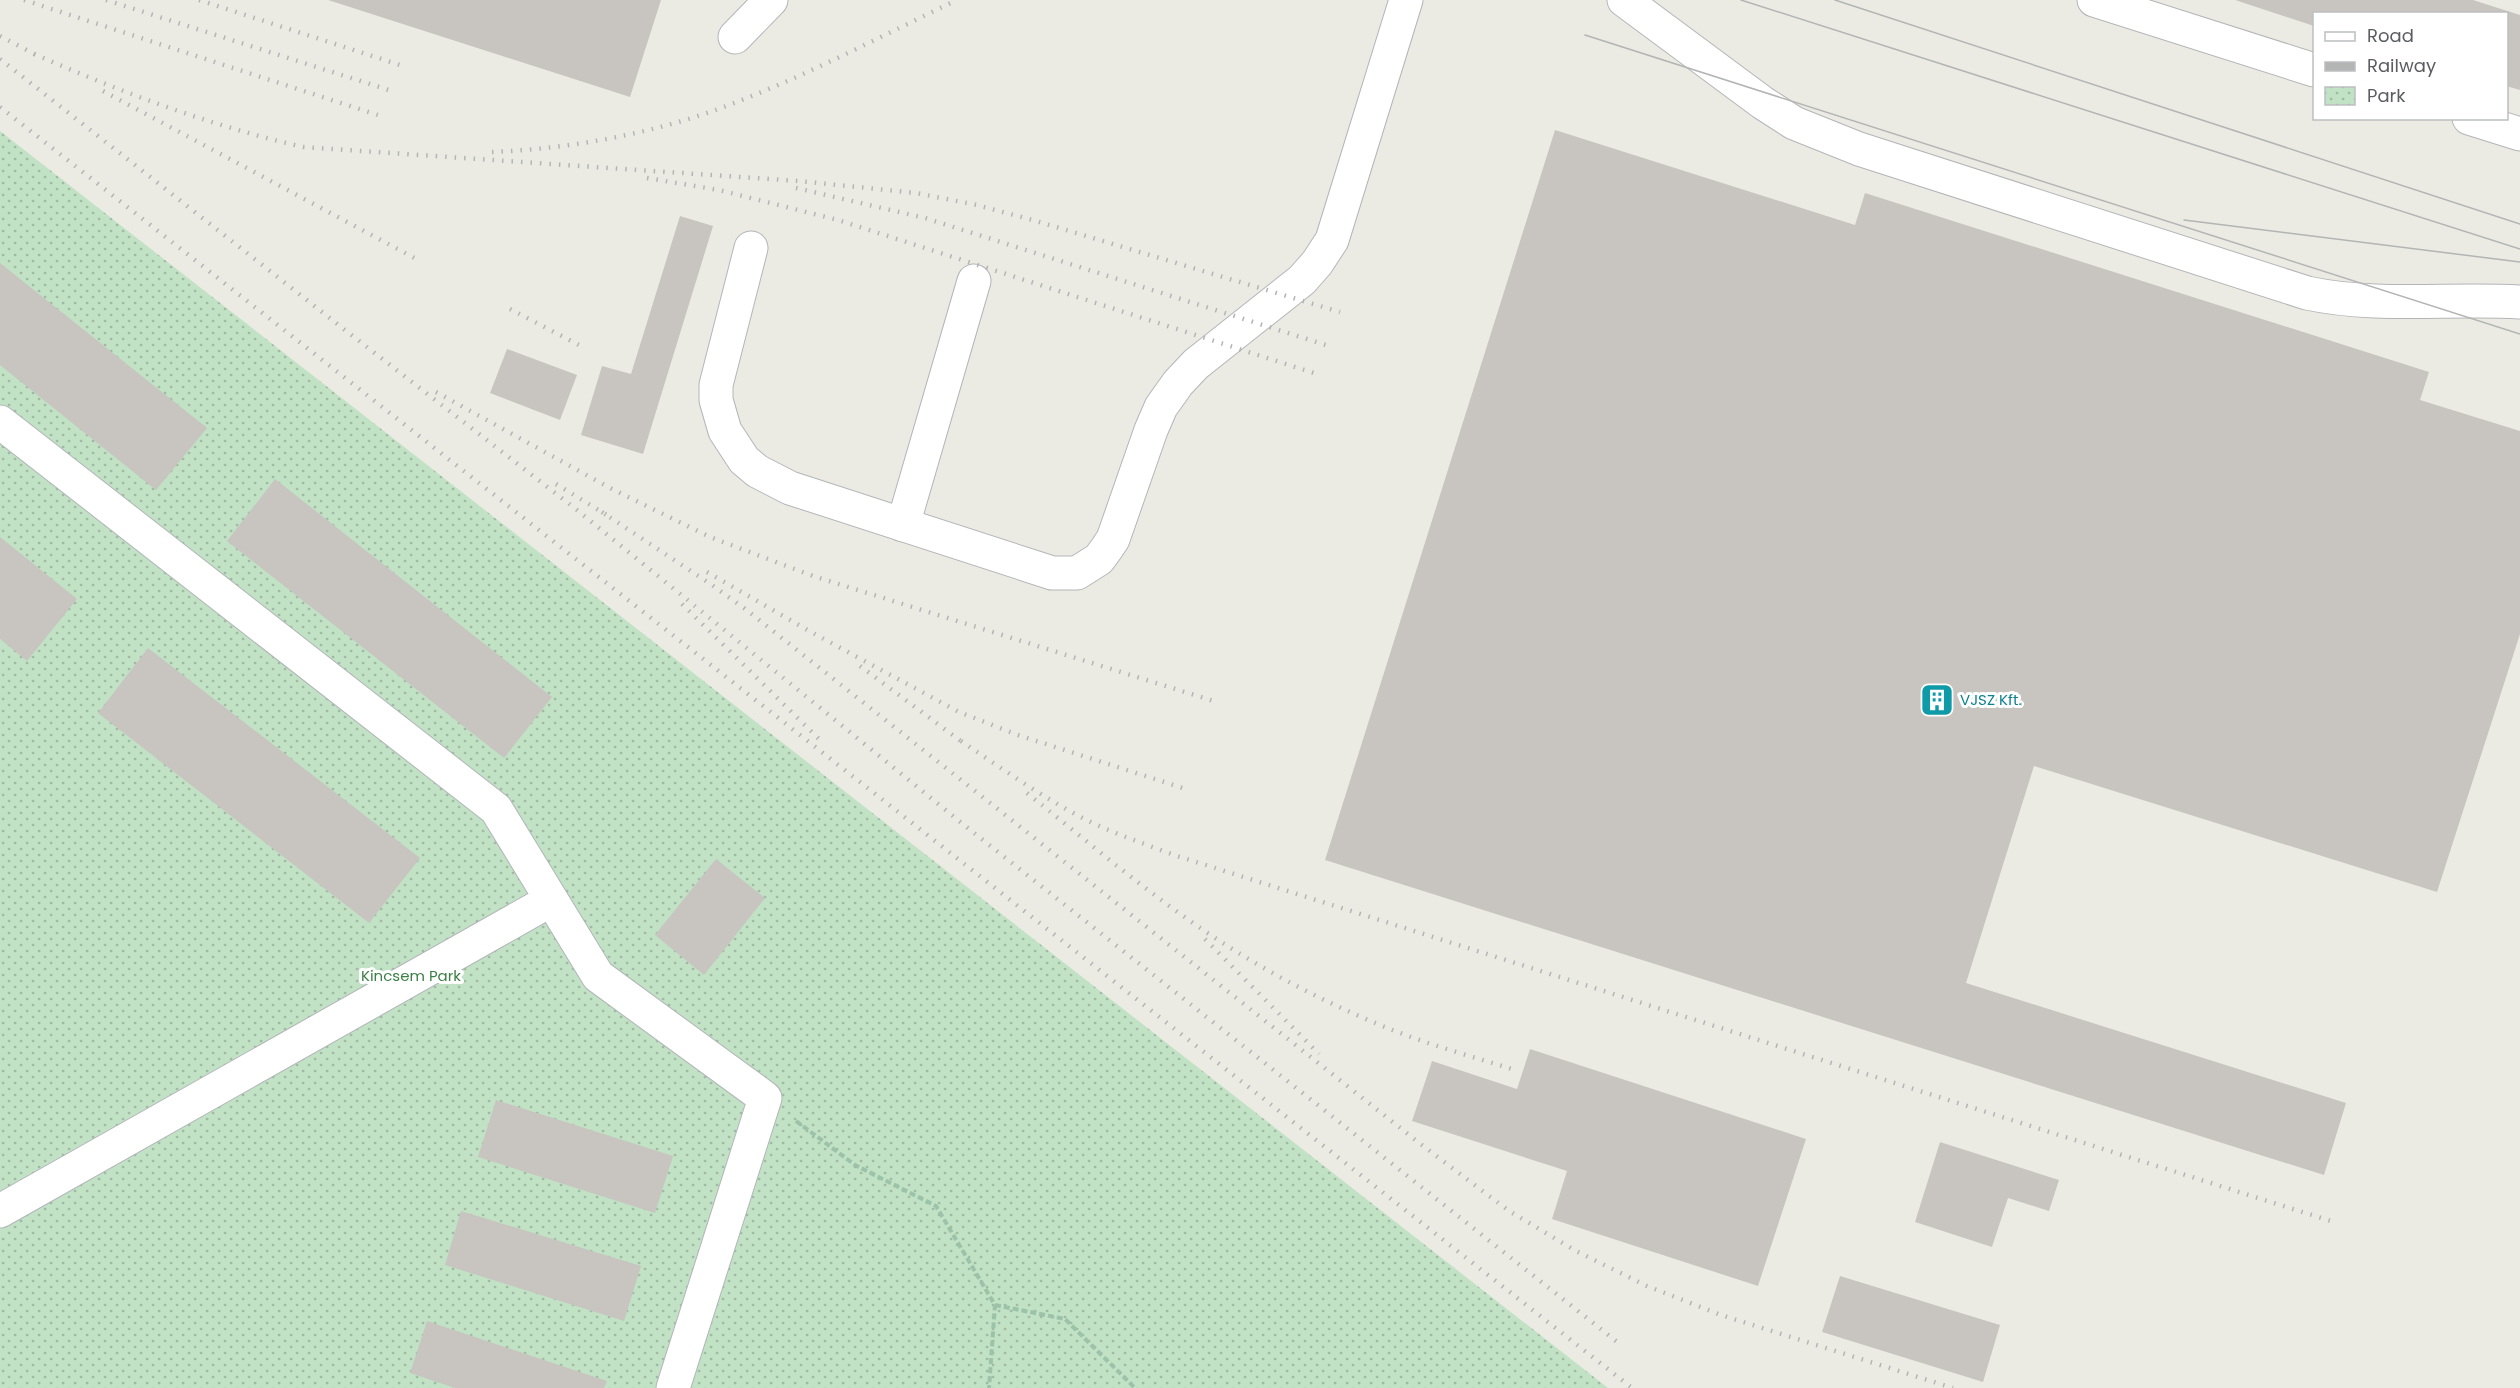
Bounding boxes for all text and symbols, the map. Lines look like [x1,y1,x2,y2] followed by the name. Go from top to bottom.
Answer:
[2313,12,2508,120] legend
[2367,23,2414,48] text: Road
[2367,53,2436,78] text: Railway
[2367,83,2406,108] text: Park
[1919,682,1955,718] building icon: VJSZ Kft.
[1960,689,2022,710] place label: VJSZ Kft.
[361,965,461,986] park label: Kincsem Park

